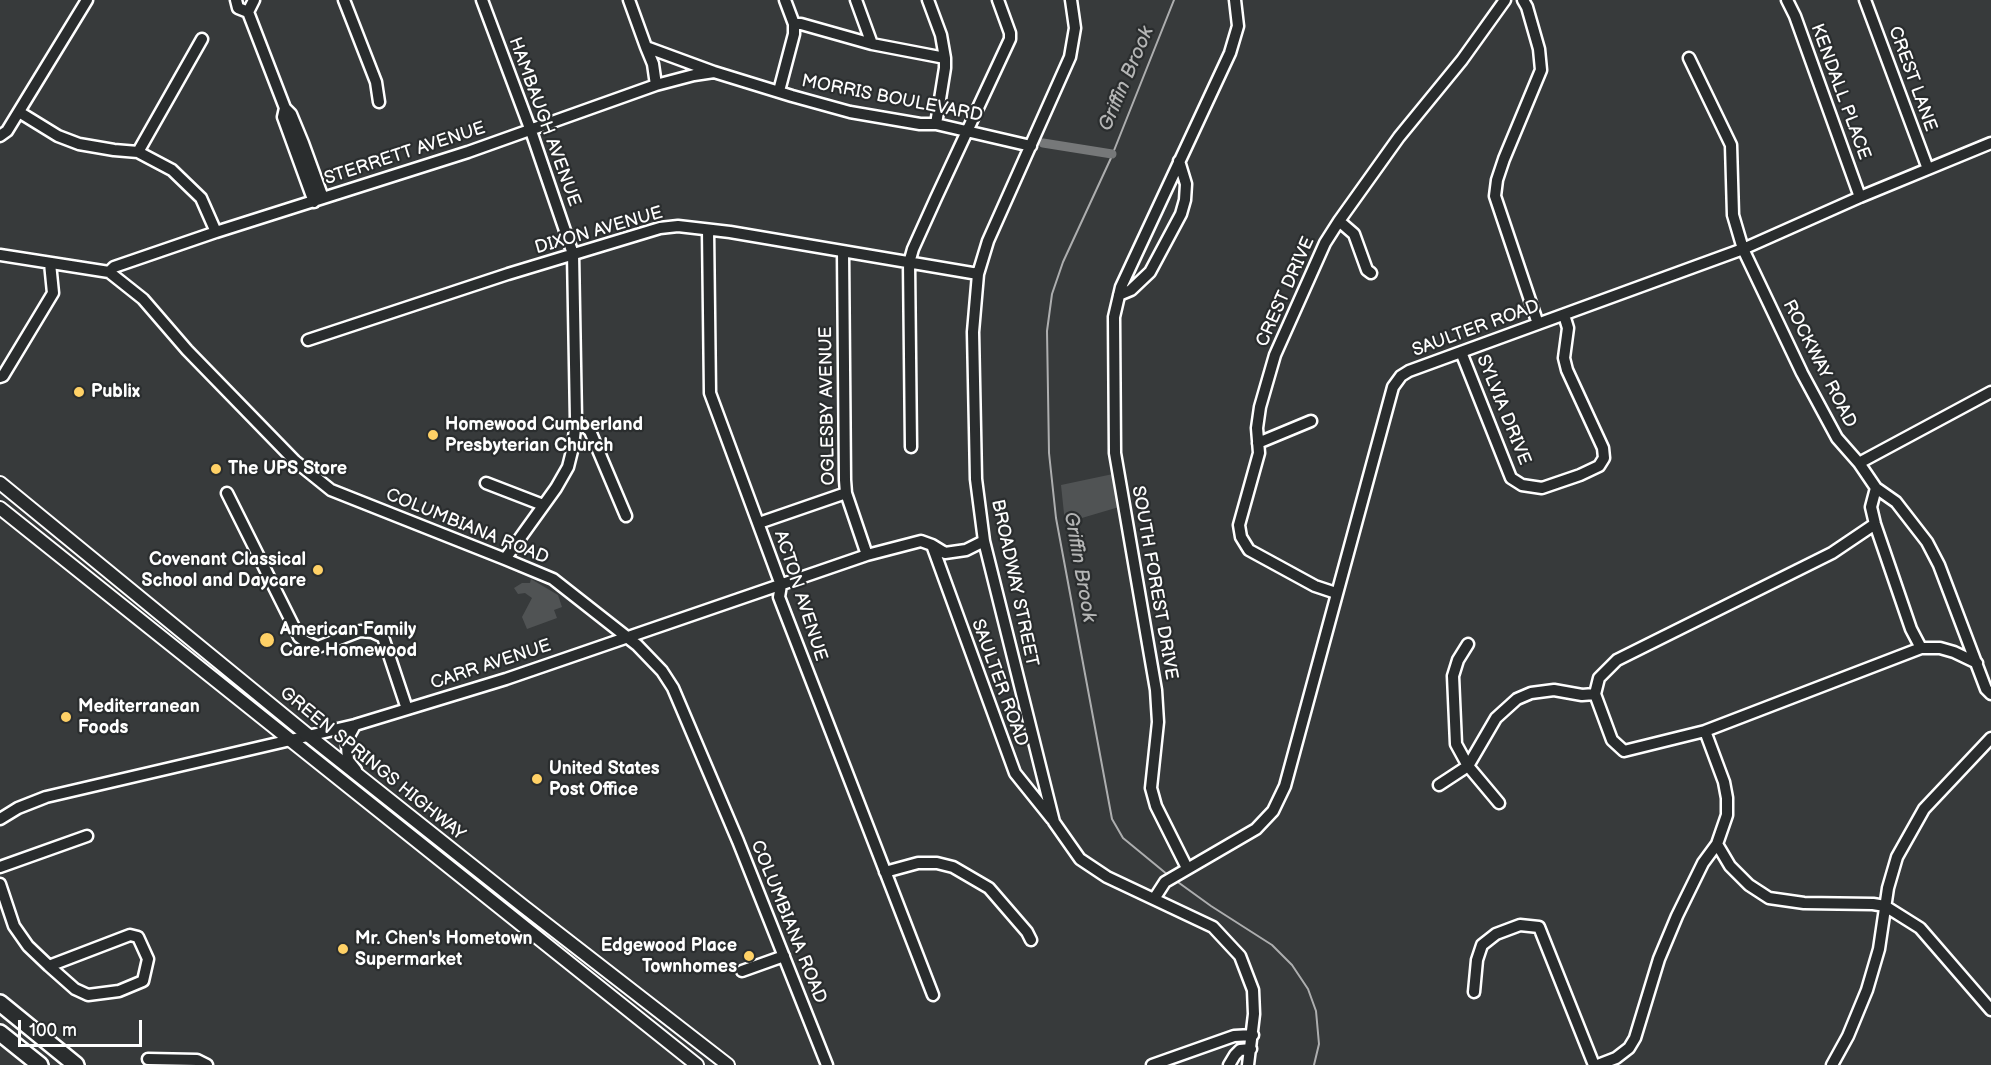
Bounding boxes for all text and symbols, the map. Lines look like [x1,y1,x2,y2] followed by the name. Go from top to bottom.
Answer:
[1805,21,1875,163] street label: KENDALL PLACE
[1094,23,1160,135] water label: Griffin Brook
[1883,23,1941,135] street label: CREST LANE
[503,35,585,209] street label: HAMBAUGH AVENUE
[800,71,984,127] street label: MORRIS BOULEVARD
[322,118,488,190] street label: STERRETT AVENUE
[533,202,665,260] street label: DIXON AVENUE
[1252,234,1320,350] street label: CREST DRIVE
[1409,296,1543,362] street label: SAULTER ROAD
[1777,297,1861,431] street label: ROCKWAY ROAD
[816,326,840,486] street label: OGLESBY AVENUE
[1471,352,1535,468] street label: SYLVIA DRIVE
[91,381,140,403] place label: Publix
[72,385,86,399] marker: Publix
[445,414,643,456] place label: Homewood Cumberland Presbyterian Church
[426,428,440,442] marker: Homewood Cumberland Presbyterian Church
[228,458,347,480] place label: The UPS Store
[209,462,223,476] marker: The UPS Store
[382,484,552,570] street label: COLUMBIANA ROAD
[1126,484,1182,682] street label: SOUTH FOREST DRIVE
[986,497,1042,669] street label: BROADWAY STREET
[1057,510,1101,624] water label: Griffin Brook
[769,528,831,664] street label: ACTON AVENUE
[142,549,306,592] place label: Covenant Classical School and Daycare
[311,563,325,577] marker: Covenant Classical School and Daycare
[966,616,1032,750] street label: SAULTER ROAD
[280,619,417,662] place label: American Family Care Homewood
[258,631,276,649] marker: American Family Care Homewood
[428,635,554,695] street label: CARR AVENUE
[275,683,469,845] street label: GREEN SPRINGS HIGHWAY
[78,696,200,738] place label: Mediterranean Foods
[59,710,73,724] marker: Mediterranean Foods
[549,758,660,800] place label: United States Post Office
[530,772,544,786] marker: United States Post Office
[745,837,831,1007] street label: COLUMBIANA ROAD
[355,928,533,970] place label: Mr. Chen's Hometown Supermarket
[601,935,737,978] place label: Edgewood Place Townhomes
[336,942,350,956] marker: Mr. Chen's Hometown Supermarket
[742,949,756,963] marker: Edgewood Place Townhomes
[21,1008,146,1046] scale bar
[29,1020,77,1041] text: 100 m

